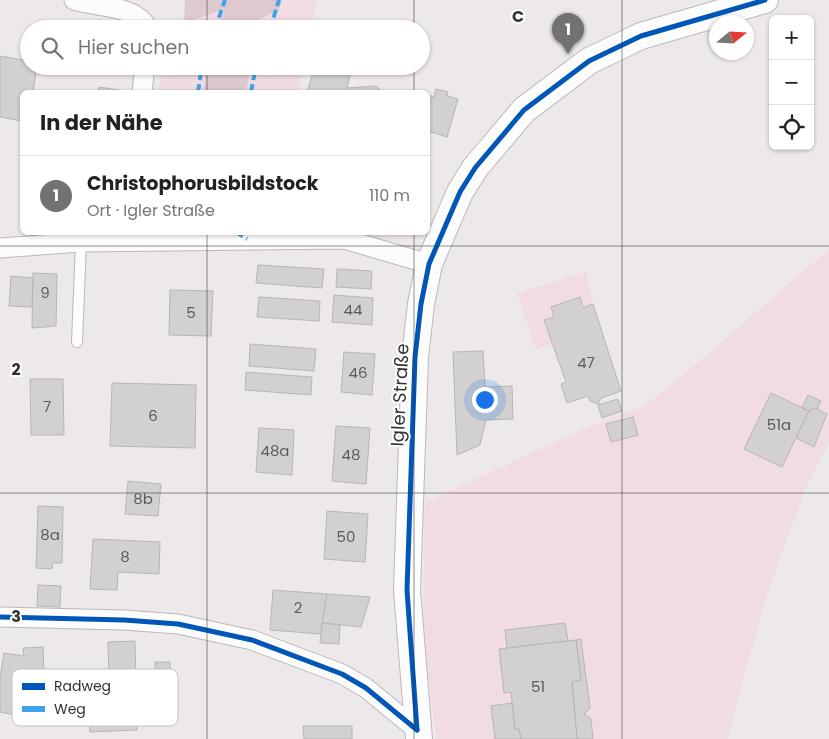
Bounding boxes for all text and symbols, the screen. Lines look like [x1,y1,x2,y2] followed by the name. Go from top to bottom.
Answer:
[512,5,524,28] text: C
[552,13,584,54] pin: 1
[709,15,754,60] north arrow
[769,15,814,150] map controls
[769,15,814,60] button: +
[20,20,430,75] search box
[38,34,66,62] icon: search
[78,34,189,61] text: Hier suchen
[769,60,814,105] button: −
[769,105,814,150] button: locate
[40,108,163,137] text: In der Nähe
[87,170,318,197] text: Christophorusbildstock
[53,184,59,207] text: 1
[369,184,410,207] text: 110 m
[87,199,215,222] text: Ort · Igler Straße
[40,282,50,303] house number: 9
[344,299,362,320] house number: 44
[186,302,196,323] house number: 5
[384,343,415,447] street label: Igler Straße
[577,352,595,373] house number: 47
[11,358,21,381] text: 2
[349,362,367,383] house number: 46
[472,387,498,413] your location
[43,396,51,417] house number: 7
[148,405,158,426] house number: 6
[767,414,791,435] house number: 51a
[260,440,290,461] house number: 48a
[342,444,360,465] house number: 48
[133,488,153,509] house number: 8b
[40,524,60,545] house number: 8a
[337,526,355,547] house number: 50
[120,546,130,567] house number: 8
[294,597,302,618] house number: 2
[11,605,21,628] text: 3
[12,669,178,726] legend
[54,676,111,696] text: Radweg
[531,676,545,697] house number: 51
[54,699,86,719] text: Weg

